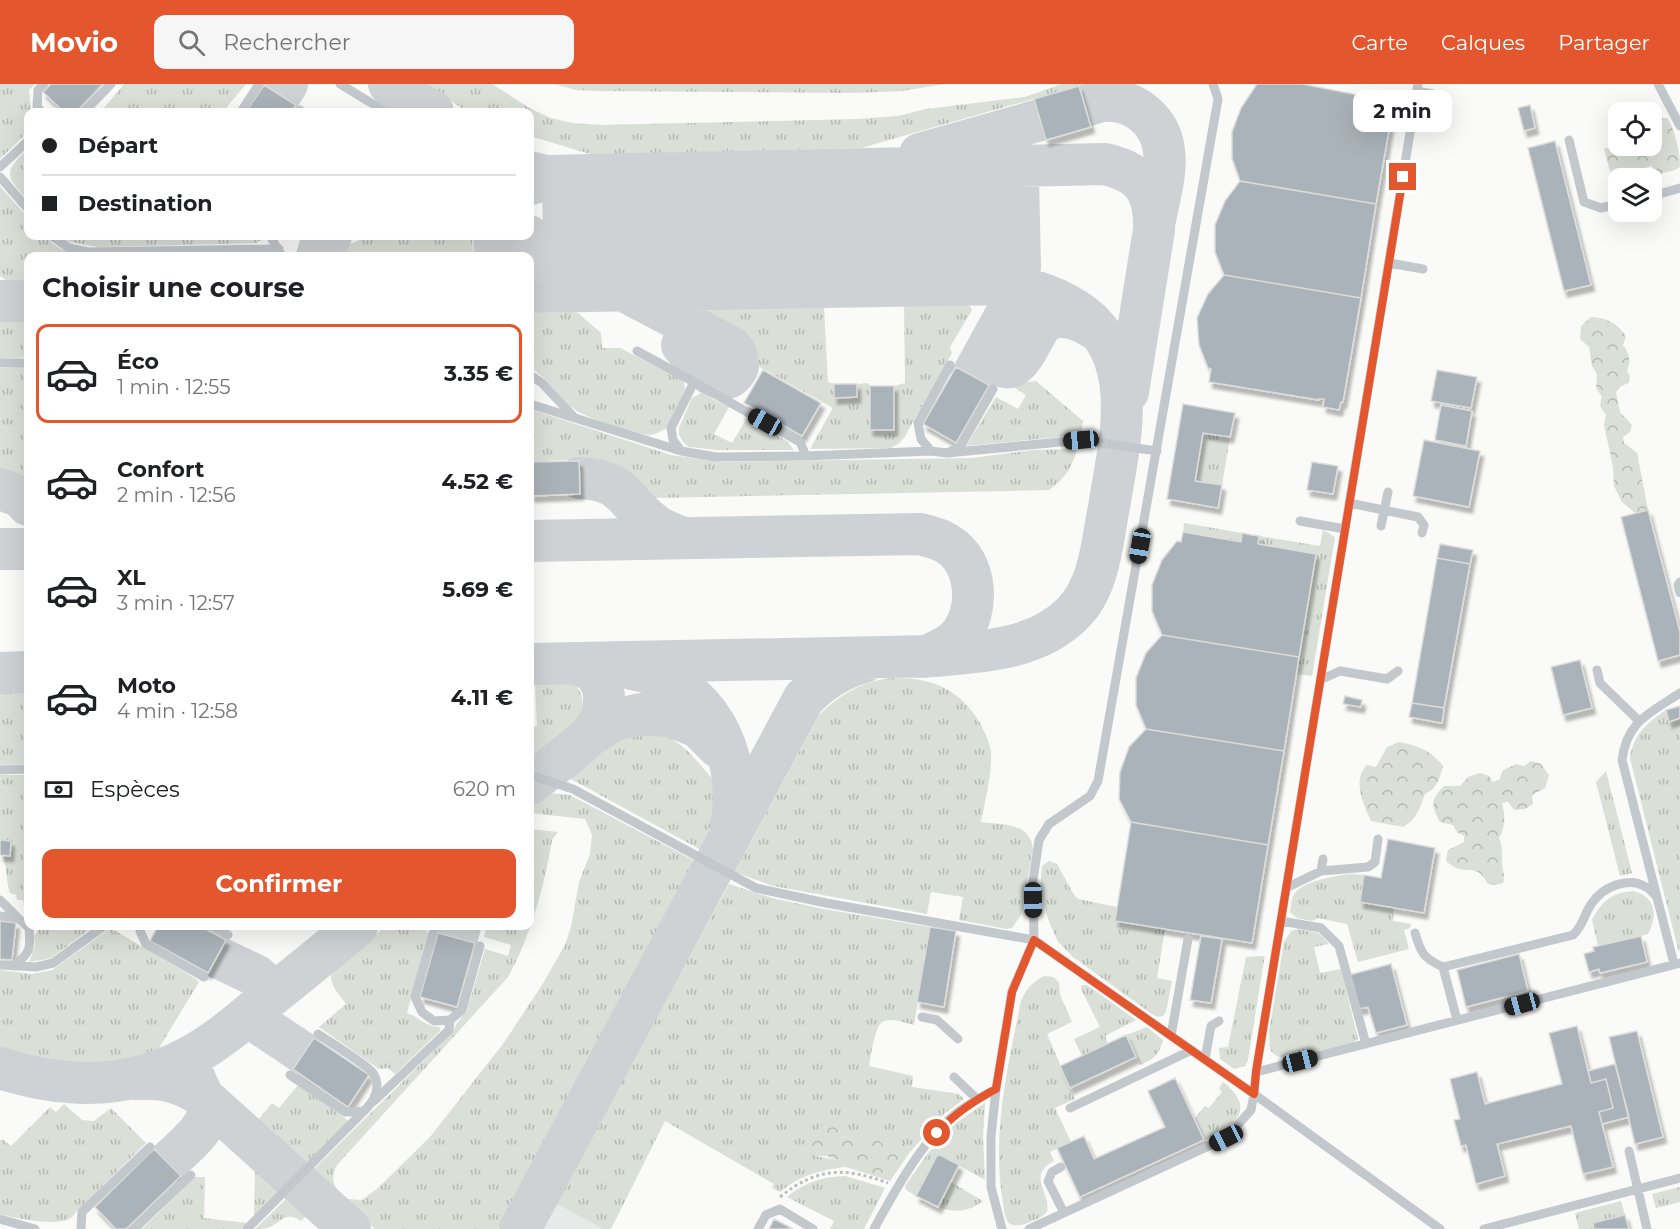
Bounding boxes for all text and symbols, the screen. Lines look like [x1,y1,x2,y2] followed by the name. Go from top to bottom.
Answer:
[154,15,574,69] search box
[30,25,118,59] text: Movio
[175,26,208,59] icon: search
[223,29,351,56] text: Rechercher
[1351,30,1408,55] text: Carte
[1441,30,1525,55] text: Calques
[1558,30,1650,55] text: Partager
[1354,90,1452,132] callout: 2 min
[1373,99,1432,123] text: 2 min
[1608,102,1662,222] map controls
[1608,102,1662,156] button: locate
[78,132,158,159] text: Départ
[1389,163,1416,190] route end
[1608,168,1662,222] button: layers
[78,190,213,217] text: Destination
[42,271,305,304] text: Choisir une course
[45,347,99,401] icon: car
[117,348,159,375] text: Éco
[444,360,513,387] text: 3.35 €
[117,375,230,399] text: 1 min · 12:55
[745,405,785,439] car
[1062,429,1100,451] car
[45,455,99,509] icon: car
[117,456,204,483] text: Confort
[442,468,513,495] text: 4.52 €
[117,483,236,507] text: 2 min · 12:56
[1128,527,1152,565] car
[45,563,99,617] icon: car
[117,564,146,591] text: XL
[442,576,513,603] text: 5.69 €
[117,591,235,615] text: 3 min · 12:57
[45,671,99,725] icon: car
[117,672,176,699] text: Moto
[451,684,513,711] text: 4.11 €
[117,699,238,723] text: 4 min · 12:58
[42,773,75,806] icon: cash
[90,776,180,803] text: Espèces
[453,777,516,801] text: 620 m
[42,849,516,918] button: Confirmer
[1024,882,1042,918] car
[1502,991,1542,1017] car
[1280,1048,1320,1074] car
[923,1119,950,1146] route start
[1206,1122,1246,1154] car

